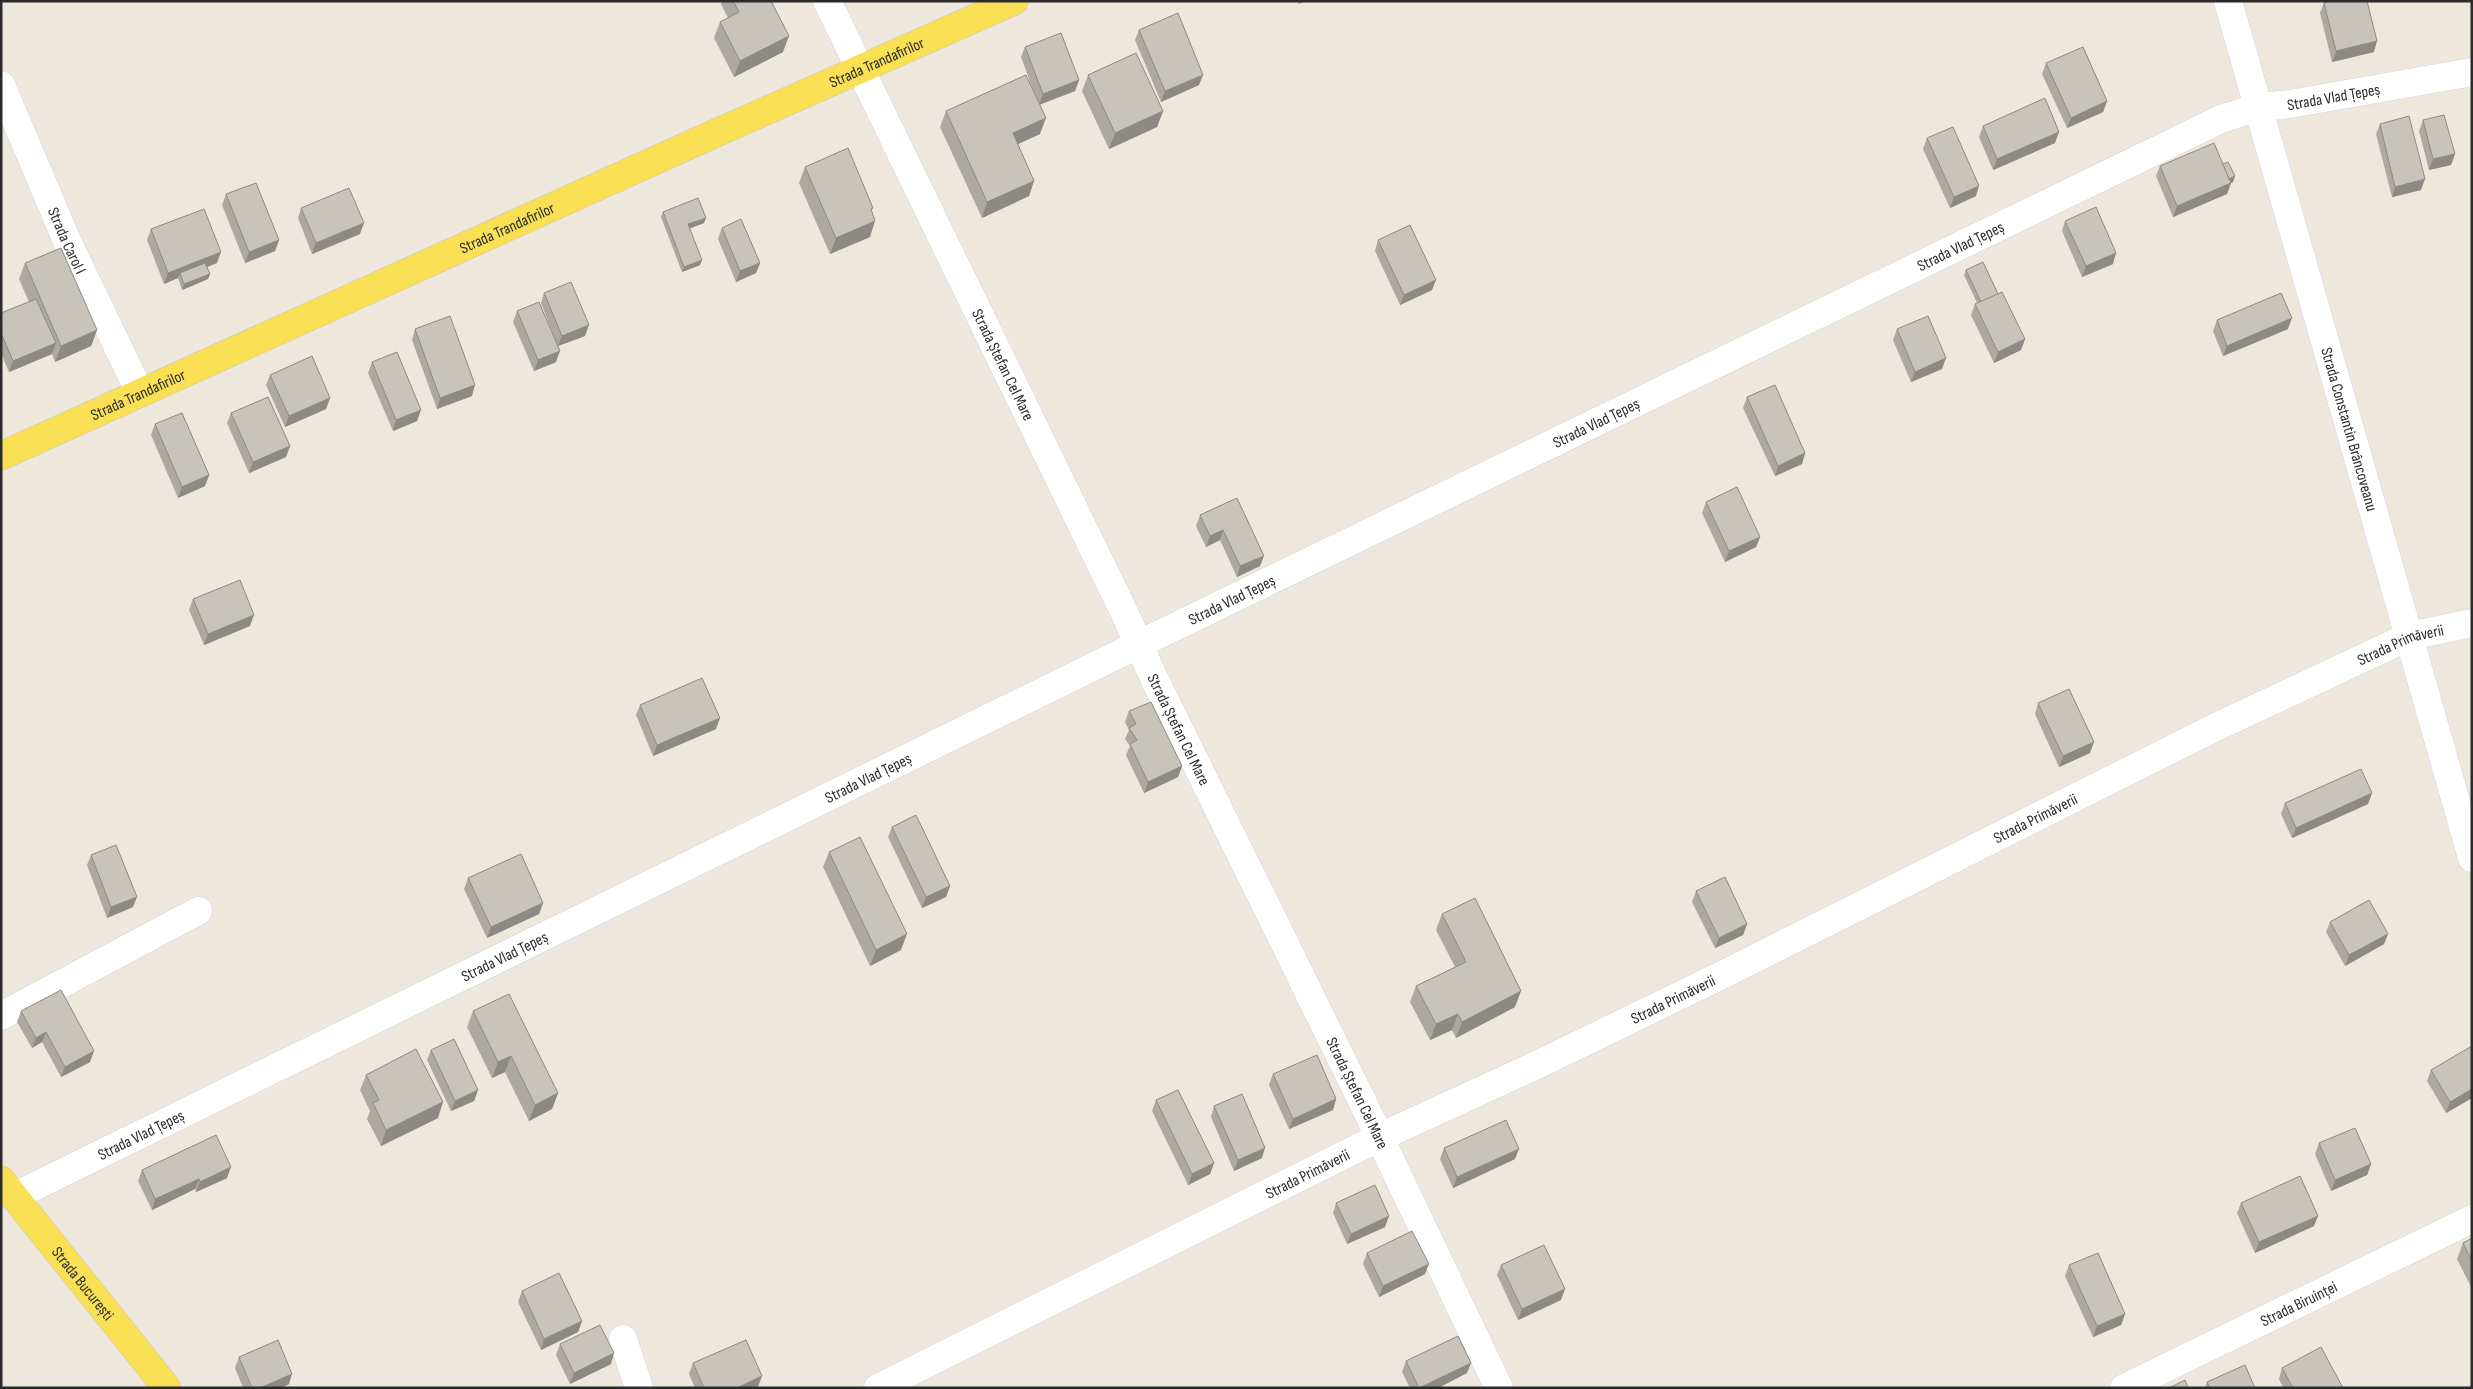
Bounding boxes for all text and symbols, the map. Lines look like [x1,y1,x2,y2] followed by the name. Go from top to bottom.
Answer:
[827,34,928,93] street label: Strada Trandafirilor
[2286,80,2382,115] street label: Strada Vlad Țepeș
[457,199,558,259] street label: Strada Trandafirilor
[43,205,89,277] street label: Strada Carol I
[1914,218,2008,276] street label: Strada Vlad Țepeș
[967,306,1037,424] street label: Strada Ștefan Cel Mare
[2316,345,2381,513] street label: Strada Constantin Brâncoveanu
[88,366,189,425] street label: Strada Trandafirilor
[1550,395,1643,453] street label: Strada Vlad Țepeș
[1186,571,1279,630] street label: Strada Vlad Țepeș
[2355,621,2446,670] street label: Strada Primăverii
[1142,671,1213,789] street label: Strada Ștefan Cel Mare
[822,749,915,808] street label: Strada Vlad Țepeș
[1991,790,2081,848] street label: Strada Primăverii
[459,928,551,986] street label: Strada Vlad Țepeș
[1628,972,1719,1029] street label: Strada Primăverii
[1321,1034,1392,1152] street label: Strada Ștefan Cel Mare
[95,1106,188,1165] street label: Strada Vlad Țepeș
[1263,1146,1353,1204] street label: Strada Primăverii
[47,1243,117,1325] street label: Strada București
[2258,1278,2341,1331] street label: Strada Biruinței

